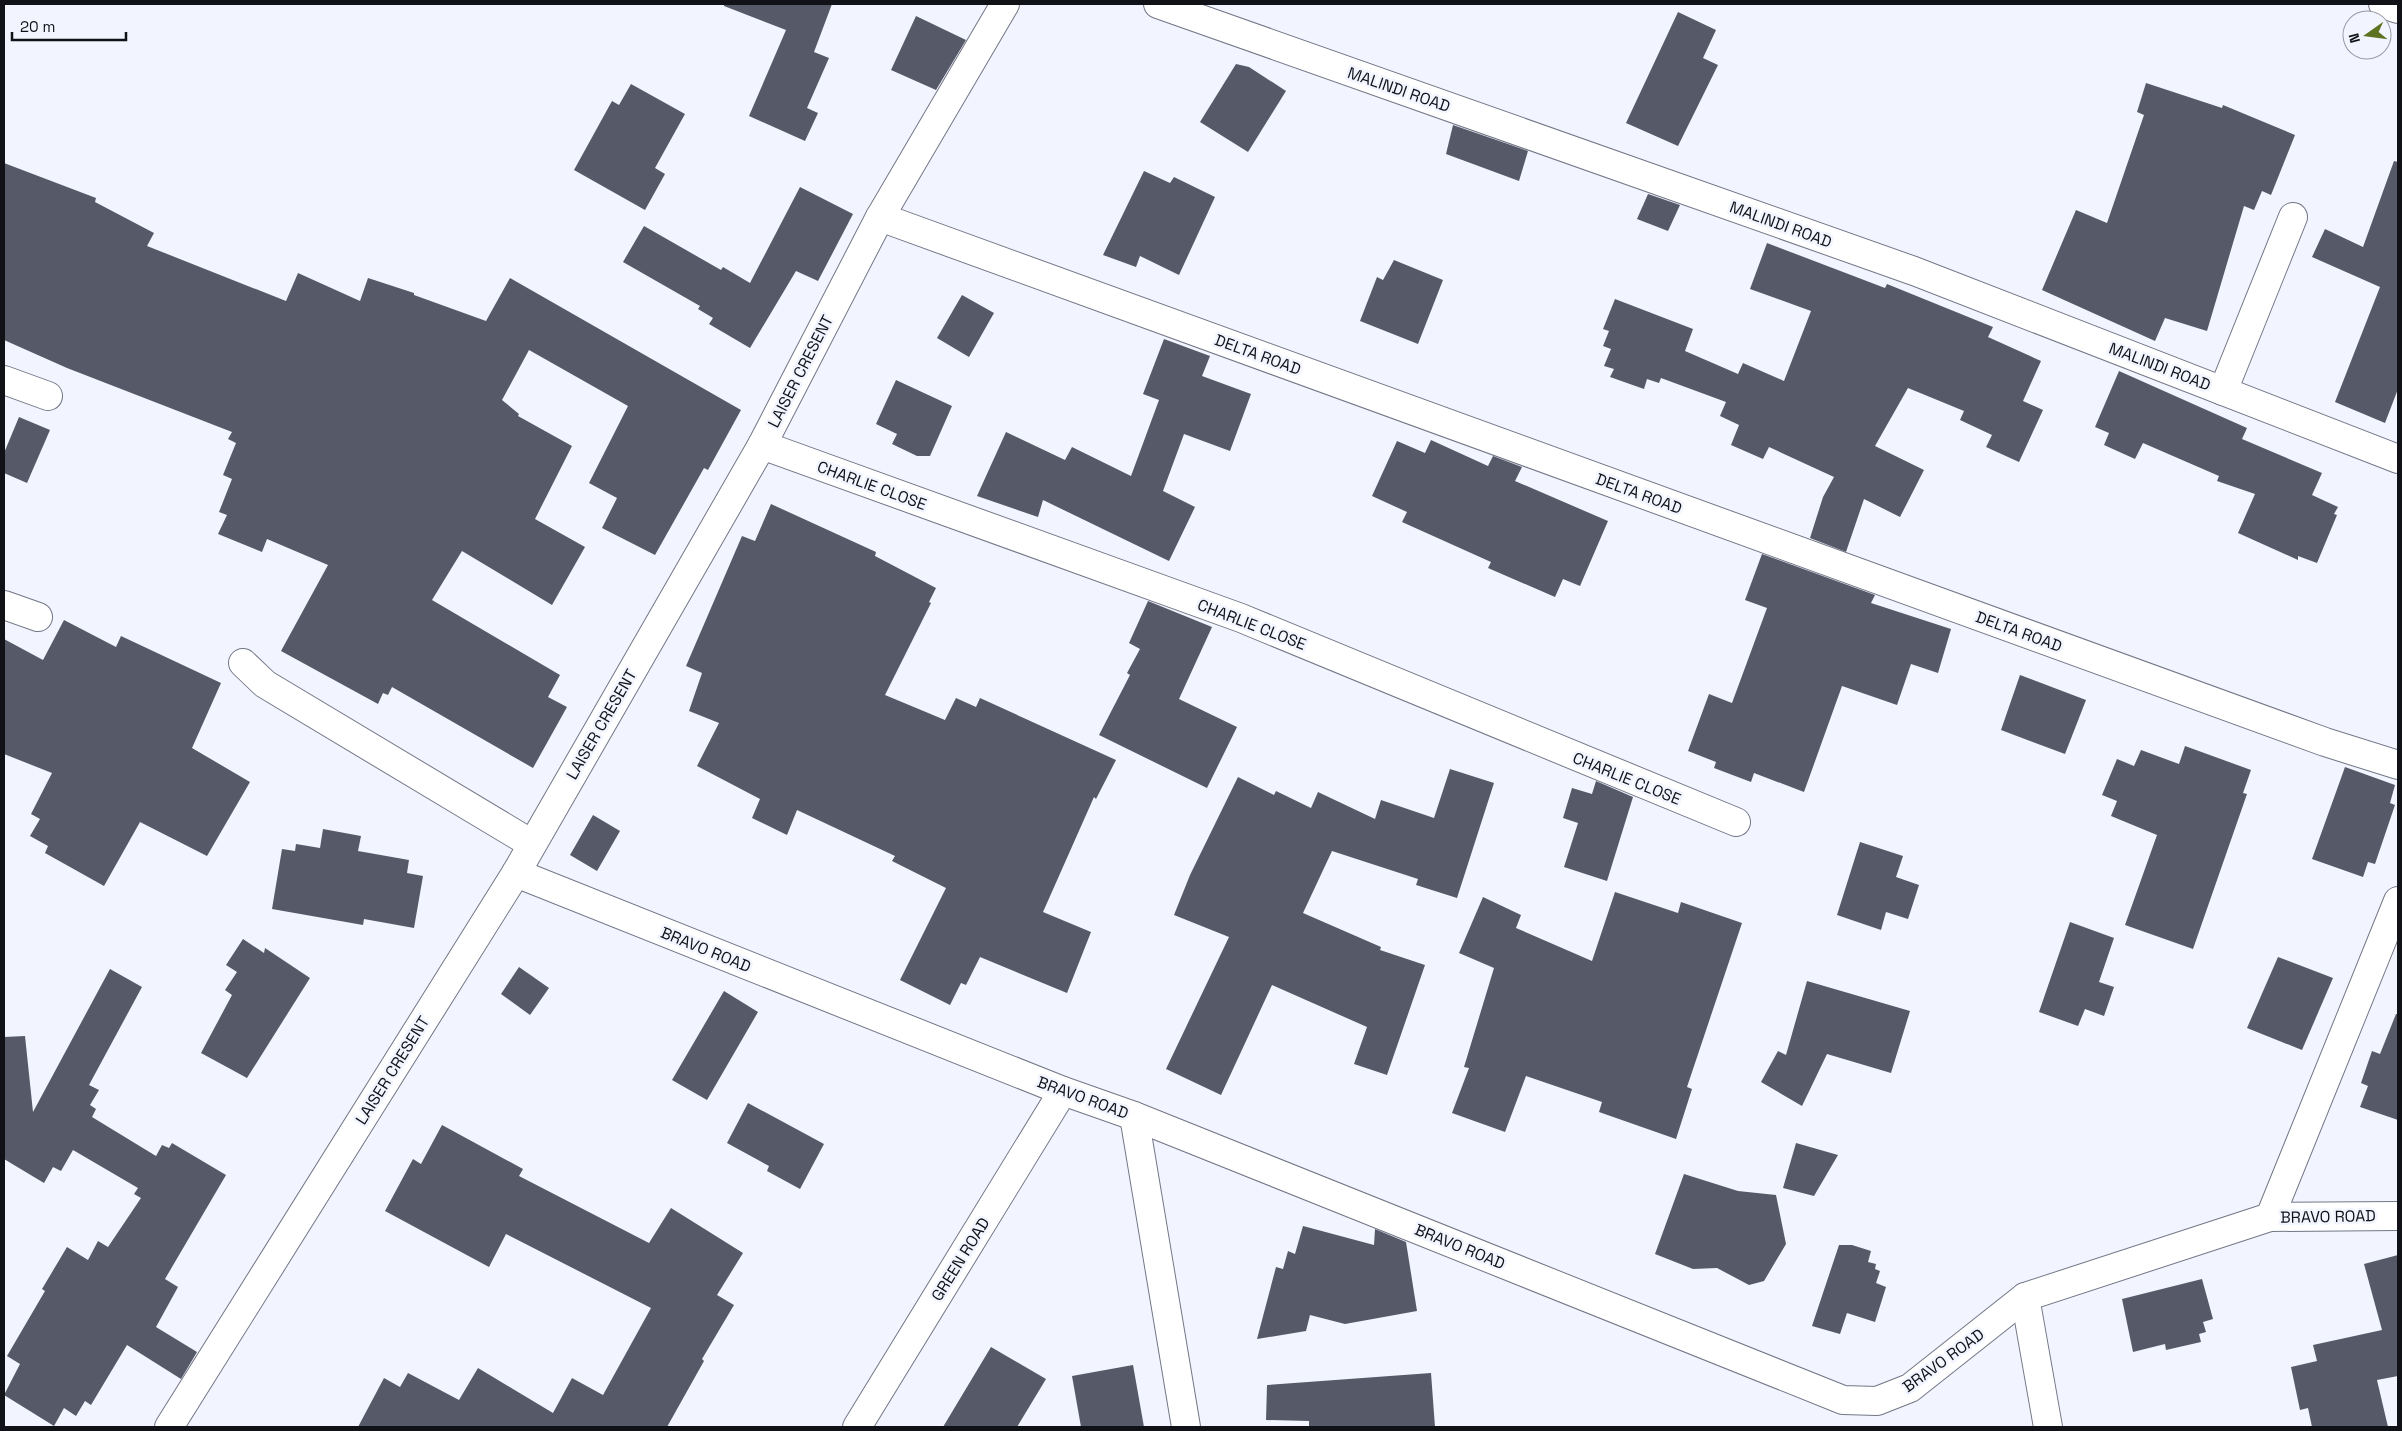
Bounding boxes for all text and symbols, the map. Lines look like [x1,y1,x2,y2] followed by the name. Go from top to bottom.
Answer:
[12,10,126,42] scale bar
[2342,10,2392,60] north arrow
[20,17,55,36] text: 20 m
[2345,31,2364,45] text: N
[1345,62,1453,117] street label: MALINDI ROAD
[1727,196,1835,253] street label: MALINDI ROAD
[763,311,838,431] street label: LAISER CRESENT
[1212,329,1304,380] street label: DELTA ROAD
[2106,337,2214,395] street label: MALINDI ROAD
[814,456,929,515] street label: CHARLIE CLOSE
[1593,468,1685,519] street label: DELTA ROAD
[1194,594,1309,655] street label: CHARLIE CLOSE
[1973,606,2065,657] street label: DELTA ROAD
[561,665,642,783] street label: LAISER CRESENT
[1570,747,1684,810] street label: CHARLIE CLOSE
[657,922,754,977] street label: BRAVO ROAD
[351,1012,434,1128] street label: LAISER CRESENT
[1034,1071,1131,1124] street label: BRAVO ROAD
[2280,1205,2376,1228] street label: BRAVO ROAD
[926,1214,994,1305] street label: GREEN ROAD
[1411,1219,1508,1274] street label: BRAVO ROAD
[1898,1324,1988,1397] street label: BRAVO ROAD

